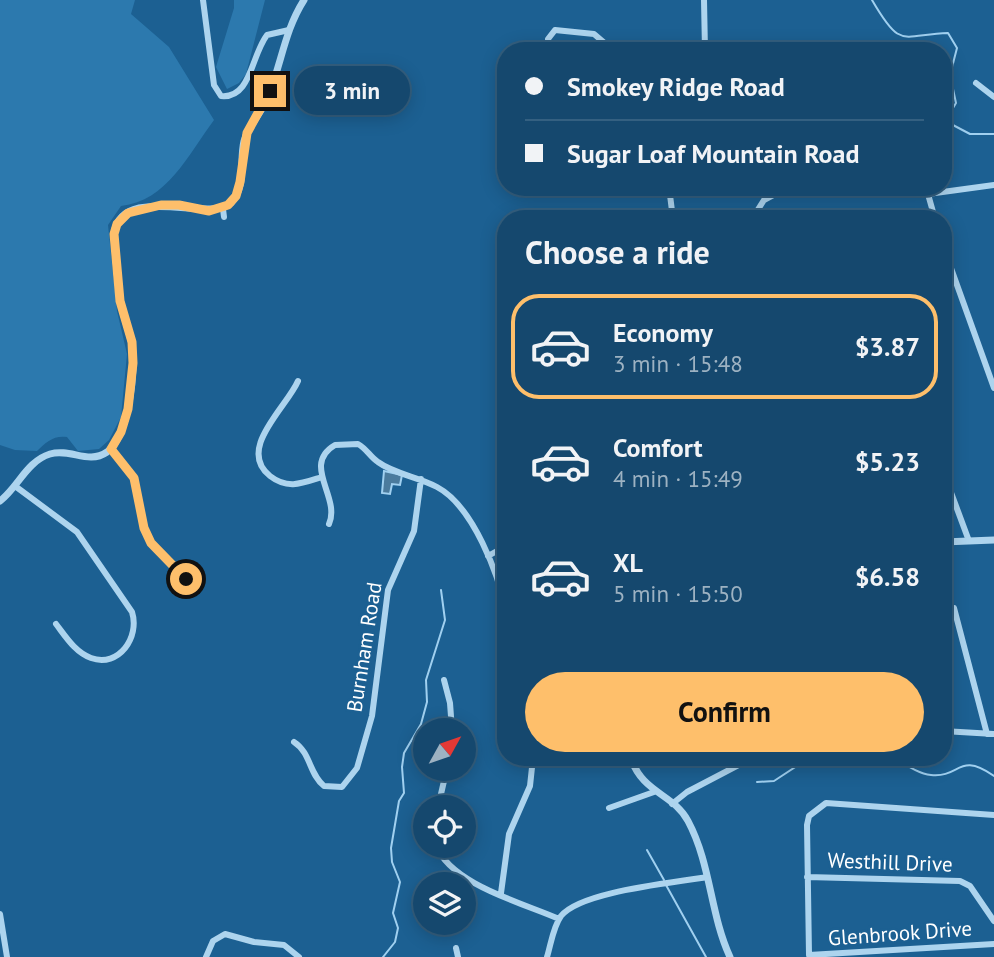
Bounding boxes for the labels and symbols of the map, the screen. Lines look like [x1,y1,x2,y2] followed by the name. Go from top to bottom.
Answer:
[294,66,410,116] callout: 3 min
[254,75,286,107] route end
[170,563,202,595] route start
[340,580,388,714] street label: Burnham Road
[413,718,476,780] north arrow
[827,846,953,878] street label: Westhill Drive
[827,915,973,951] street label: Glenbrook Drive

